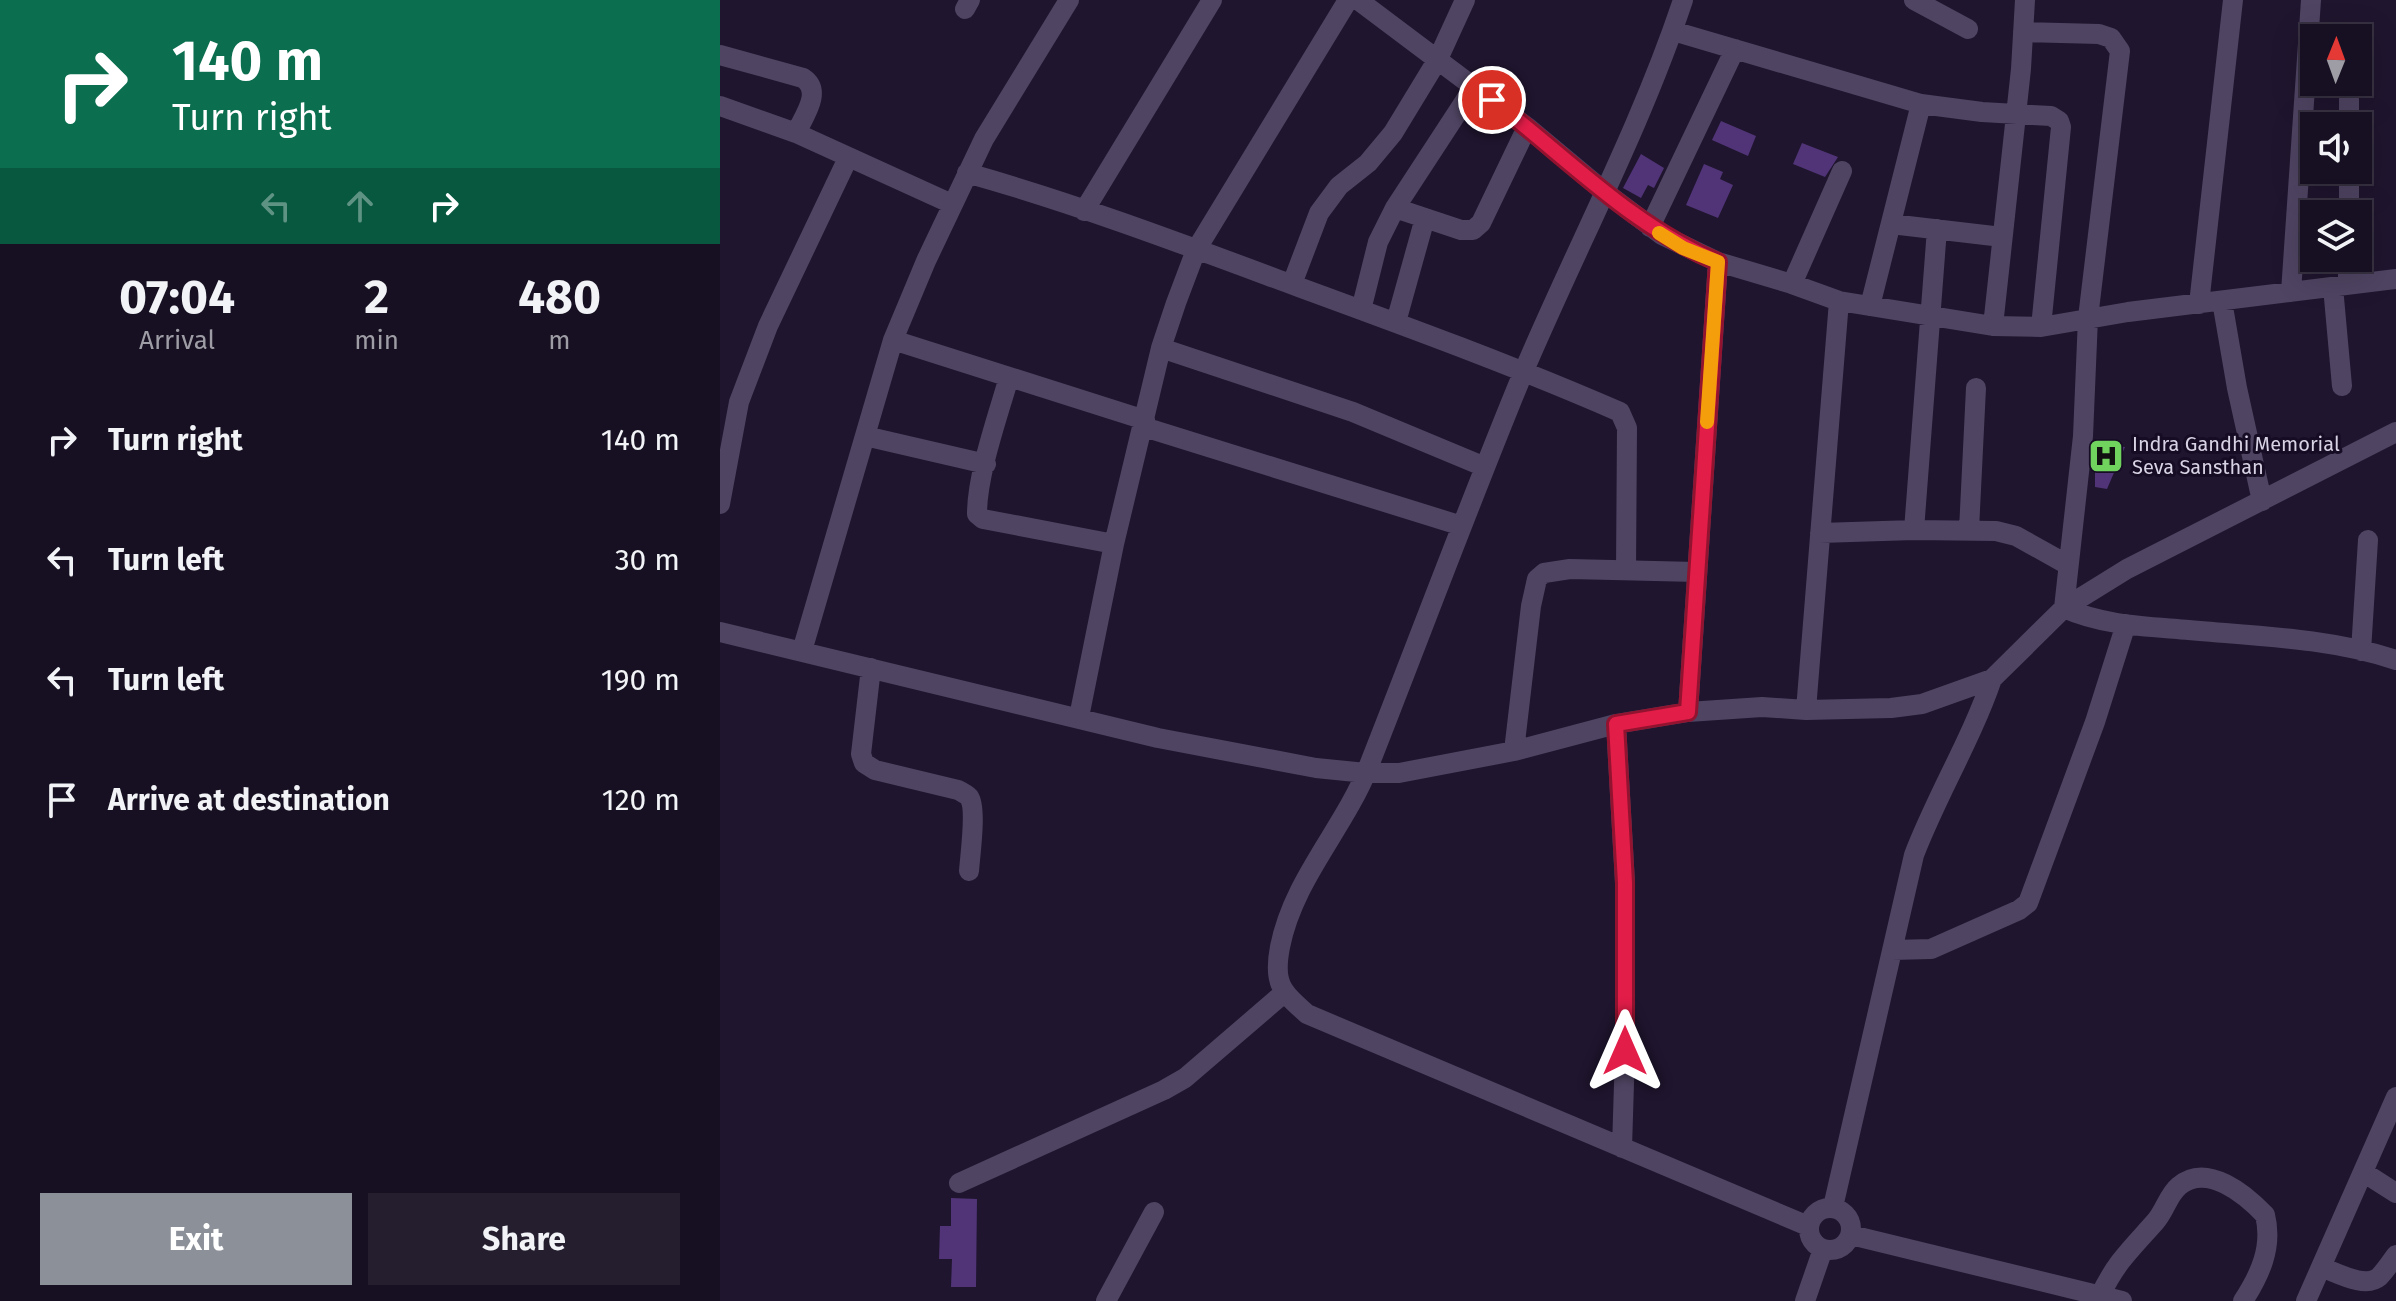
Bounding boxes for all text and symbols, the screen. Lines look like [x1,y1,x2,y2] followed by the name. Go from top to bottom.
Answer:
[2300,24,2372,96] north arrow
[2300,24,2372,272] map controls
[172,28,323,95] text: 140 m
[40,32,144,136] icon: right
[1458,66,1526,134] pin
[1470,78,1514,122] icon: arrive
[172,96,332,140] text: Turn right
[2300,112,2372,184] button: sound
[254,184,298,228] icon: left
[338,184,382,228] icon: ahead
[422,184,466,228] icon: right
[2300,200,2372,272] button: layers
[119,268,235,326] text: 07:04
[364,268,389,326] text: 2
[518,268,601,326] text: 480
[139,325,215,356] text: Arrival
[354,325,399,356] text: min
[548,325,571,356] text: m
[40,418,84,462] icon: right
[108,422,243,458] text: Turn right
[601,422,680,458] text: 140 m
[2132,432,2340,479] place label: Indra Gandhi Memorial Seva Sansthan
[2087,437,2125,475] hospital icon: Indra Gandhi Memorial Seva Sansthan
[40,538,84,582] icon: left
[108,542,224,578] text: Turn left
[615,542,680,578] text: 30 m
[40,658,84,702] icon: left
[108,662,224,698] text: Turn left
[601,662,680,698] text: 190 m
[40,778,84,822] icon: arrive
[108,782,390,818] text: Arrive at destination
[602,782,680,818] text: 120 m
[1583,1009,1667,1093] position arrow
[40,1193,352,1285] button: Exit
[368,1193,680,1285] button: Share

